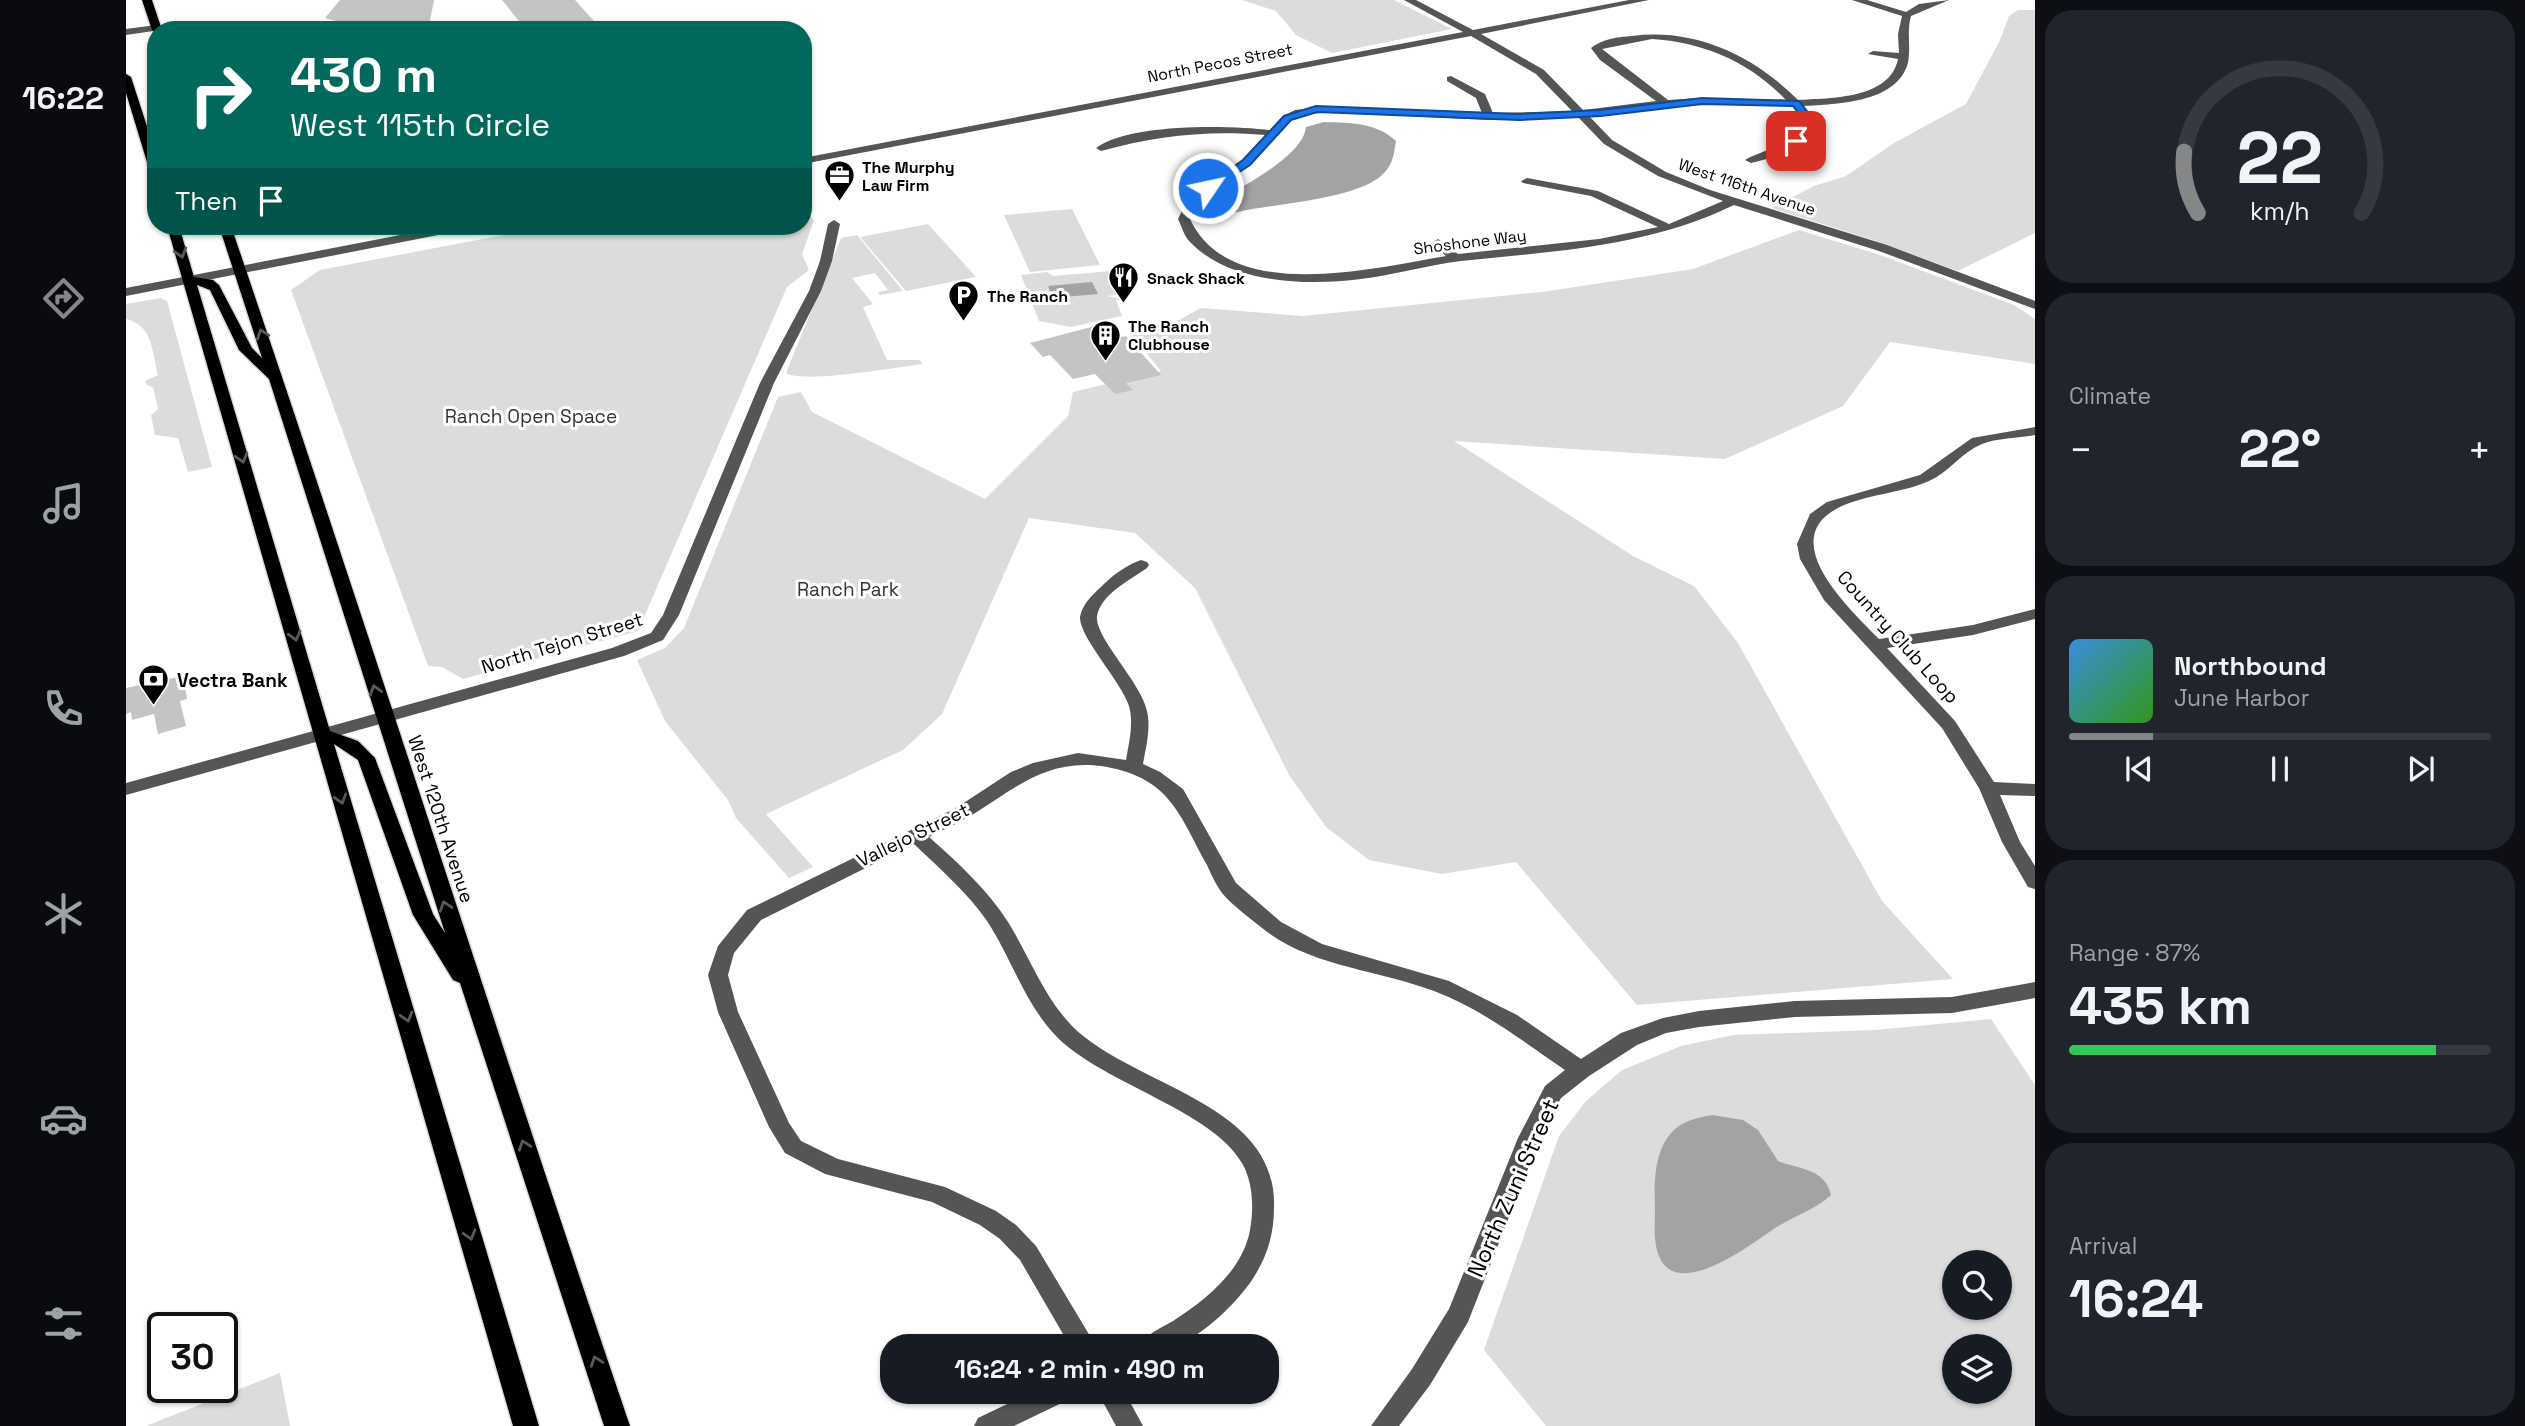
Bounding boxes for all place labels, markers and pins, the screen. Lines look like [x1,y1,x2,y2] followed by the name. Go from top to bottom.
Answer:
[1766,111,1826,171] pin
[862,157,955,196] place label: The Murphy Law Firm
[822,159,856,203] office icon: The Murphy Law Firm
[1107,261,1141,305] restaurant icon: Snack Shack
[1147,268,1245,289] place label: Snack Shack
[947,279,981,323] parking icon: The Ranch
[987,286,1068,307] place label: The Ranch
[1128,316,1210,355] place label: The Ranch Clubhouse
[1088,318,1122,362] building icon: The Ranch Clubhouse
[137,663,171,707] bank icon: Vectra Bank
[177,668,288,693] place label: Vectra Bank

